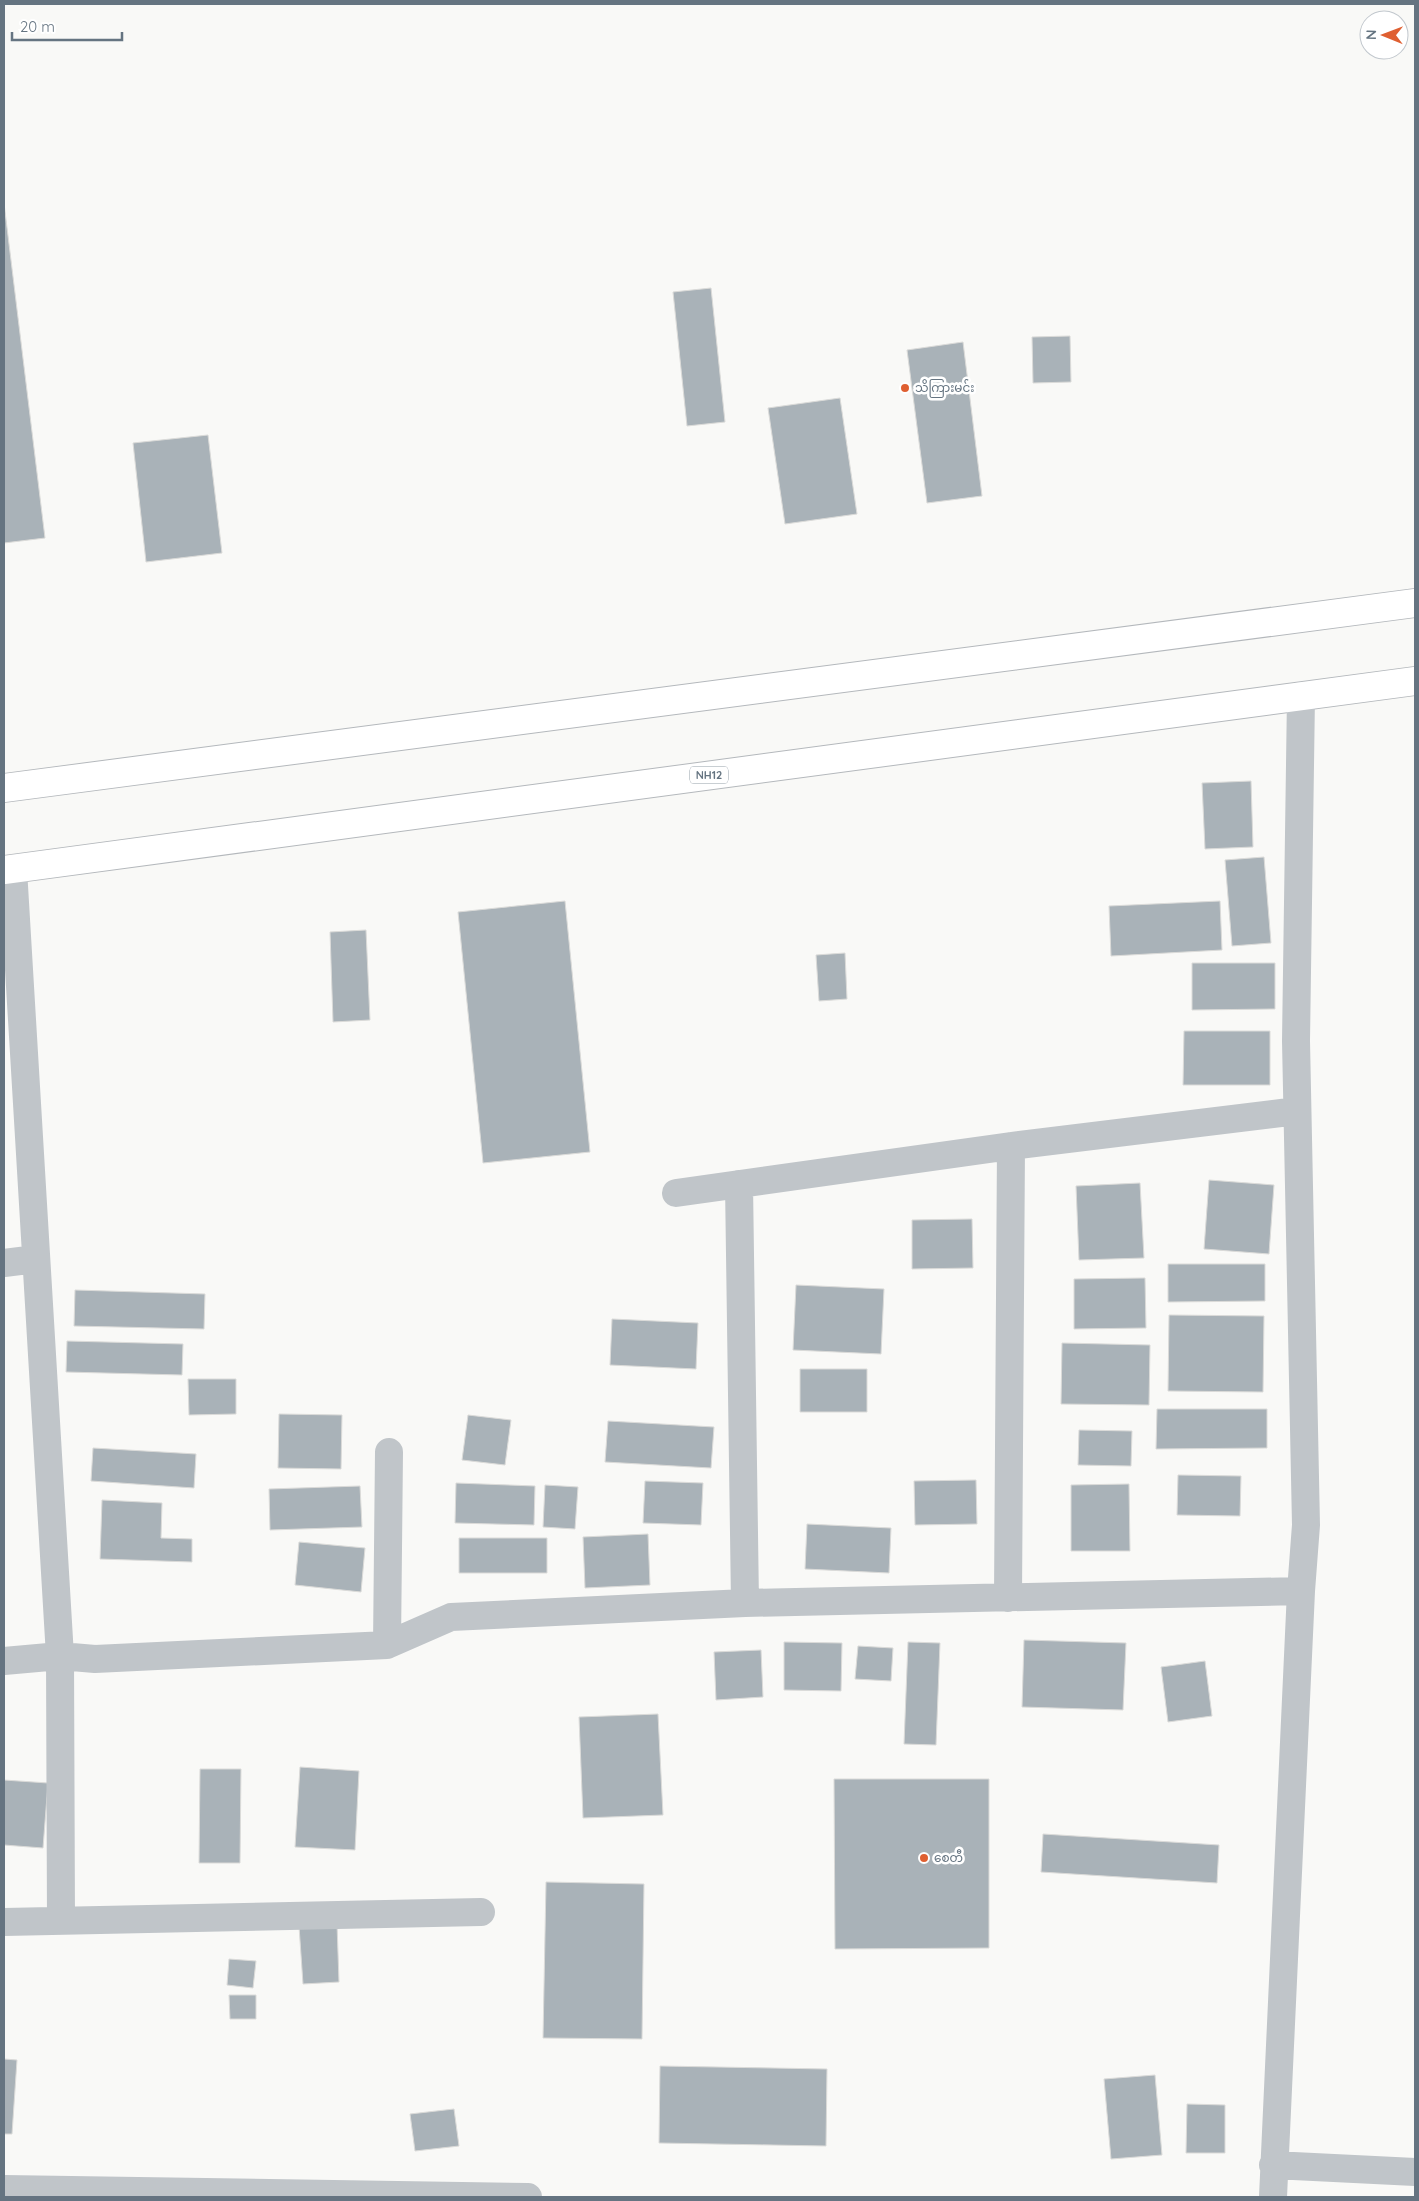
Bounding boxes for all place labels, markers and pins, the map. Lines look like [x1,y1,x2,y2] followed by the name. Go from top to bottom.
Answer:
[915,379,974,398] place label: သိကြားမင်း
[899,382,911,394] marker: သိကြားမင်း
[934,1849,963,1865] place label: စေတီ
[918,1852,930,1864] marker: စေတီ

